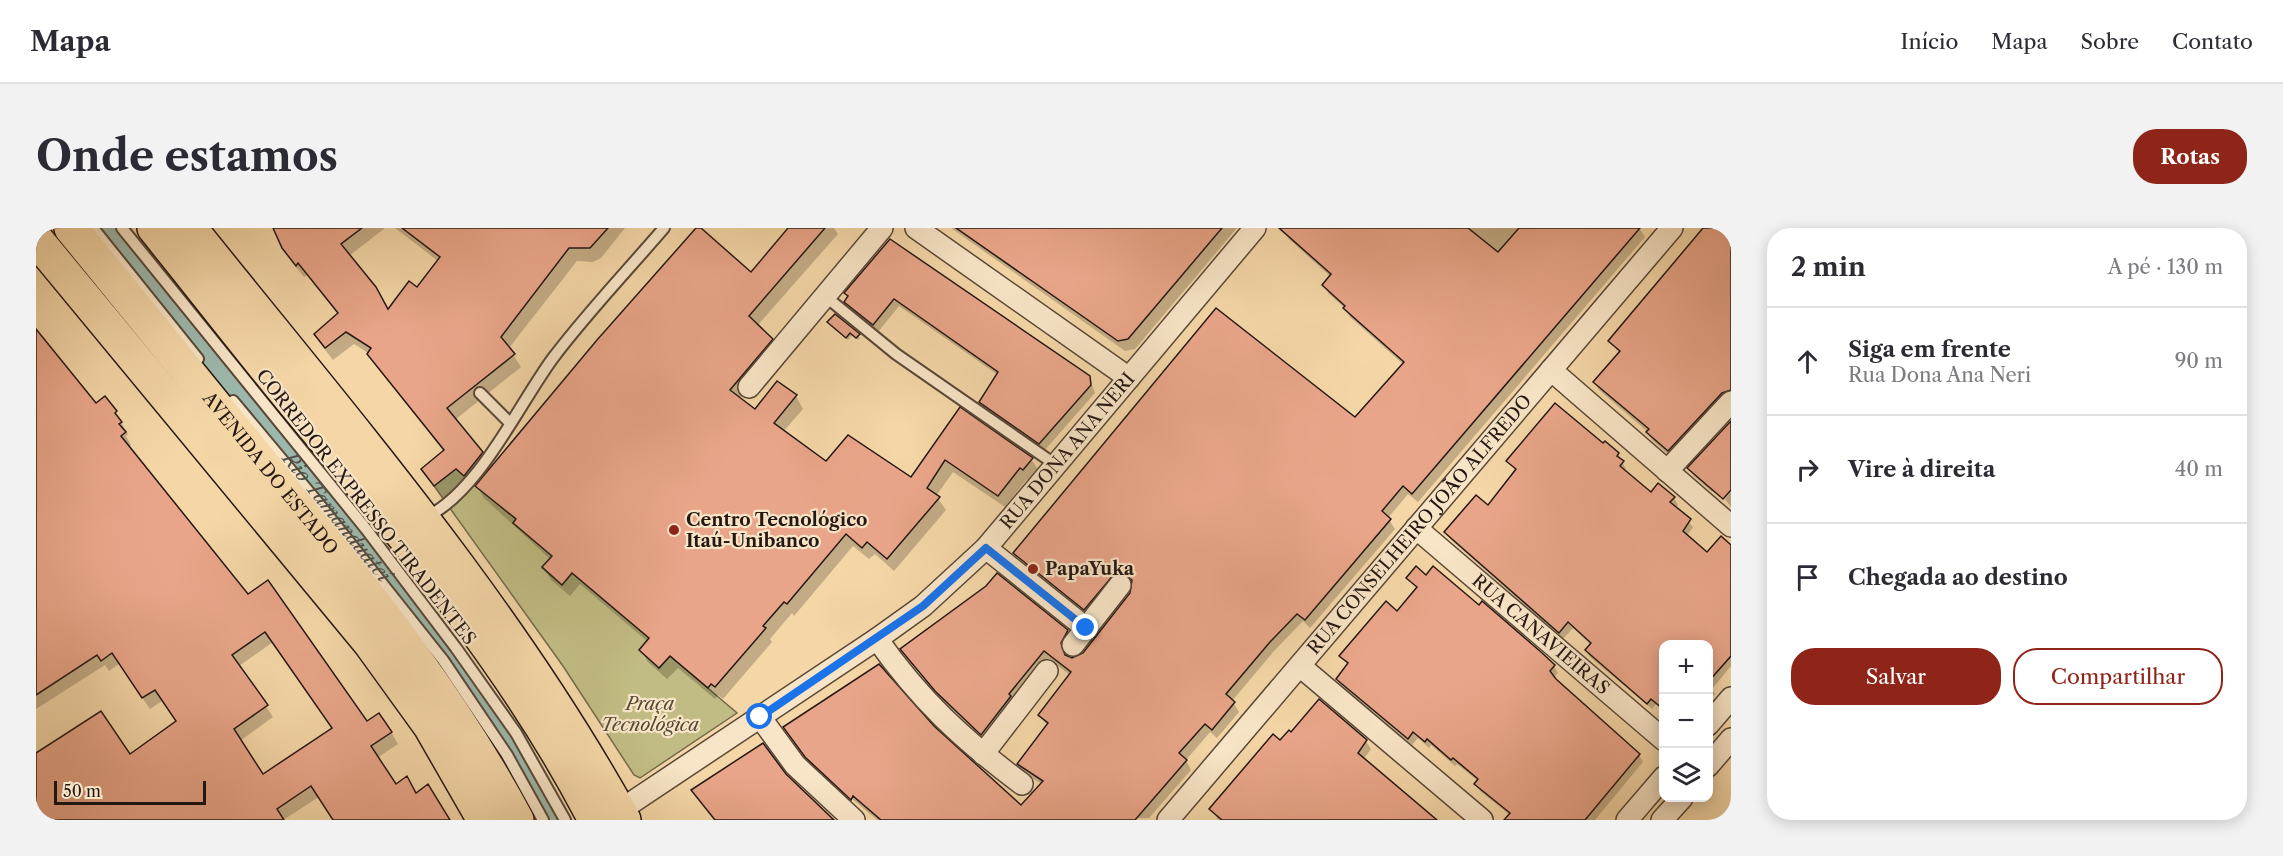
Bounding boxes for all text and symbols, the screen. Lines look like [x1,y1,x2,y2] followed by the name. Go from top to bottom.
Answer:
[30,24,111,58] text: Mapa
[1901,29,1958,54] text: Início
[1991,29,2048,54] text: Mapa
[2081,29,2139,54] text: Sobre
[2172,29,2253,54] text: Contato
[2133,129,2247,184] button: Rotas
[36,130,338,182] text: Onde estamos
[1791,251,1866,283] text: 2 min
[2108,255,2223,279] text: A pé · 130 m
[1848,336,2011,363] text: Siga em frente
[1791,345,1824,378] icon: ahead
[2175,349,2223,373] text: 90 m
[1848,363,2031,387] text: Rua Dona Ana Neri
[251,365,481,649] street label: CORREDOR EXPRESSO TIRADENTES
[996,368,1139,534] street label: RUA DONA ANA NERI
[197,387,343,559] street label: AVENIDA DO ESTADO
[1303,390,1536,659] street label: RUA CONSELHEIRO JOÃO ALFREDO
[277,446,398,589] water label: Rio Tamanduateí
[1791,453,1824,486] icon: right
[1848,456,1995,483] text: Vire à direita
[2175,457,2223,481] text: 40 m
[686,509,868,552] place label: Centro Tecnológico Itaú-Unibanco
[667,523,681,537] marker: Centro Tecnológico Itaú-Unibanco
[1045,558,1135,580] place label: PapaYuka
[1791,561,1824,594] icon: arrive
[1026,562,1040,576] marker: PapaYuka
[1848,564,2068,591] text: Chegada ao destino
[1467,570,1614,699] street label: RUA CANAVIEIRAS
[1072,614,1098,640] route end
[1659,640,1713,802] map controls
[1659,640,1713,694] button: +
[1791,648,2001,705] button: Salvar
[2013,648,2223,705] button: Compartilhar
[601,693,699,736] park label: Praça Tecnológica
[1659,694,1713,748] button: −
[746,703,772,729] route start
[1659,748,1713,802] button: layers
[54,778,206,806] scale bar
[63,781,101,801] text: 50 m

